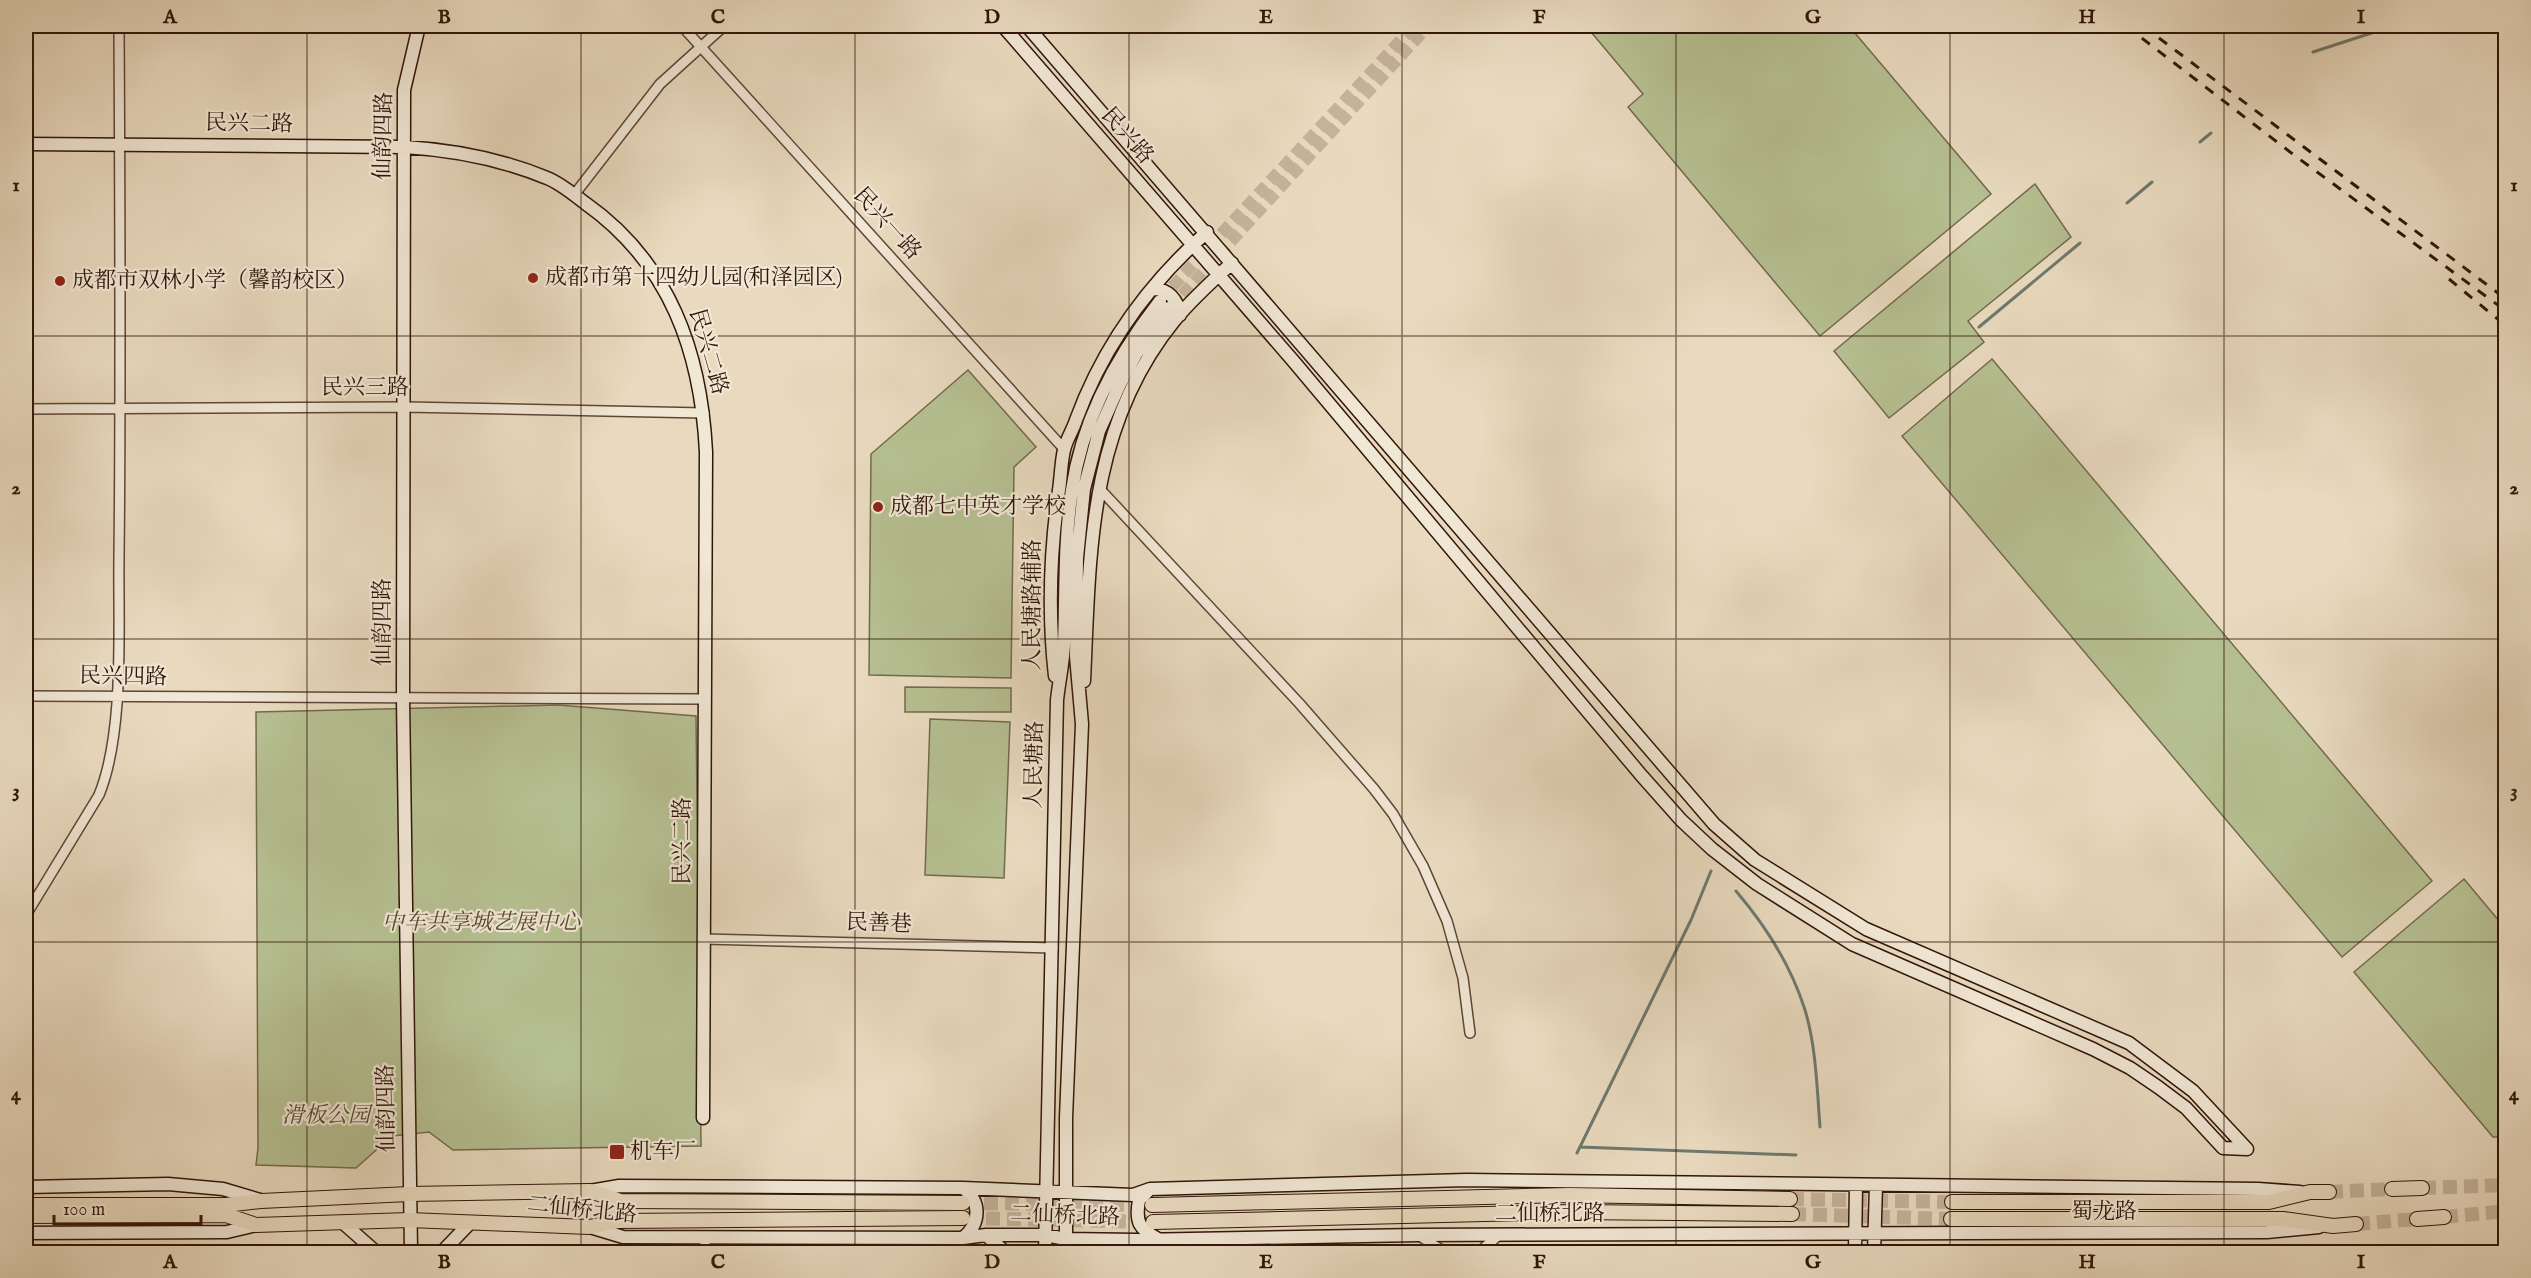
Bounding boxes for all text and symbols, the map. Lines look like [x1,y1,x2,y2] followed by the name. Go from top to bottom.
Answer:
[162,5,178,30] text: A
[437,5,451,30] text: B
[711,5,725,30] text: C
[984,5,1000,30] text: D
[1259,5,1273,30] text: E
[1533,5,1546,30] text: F
[1805,5,1822,30] text: G
[2078,5,2096,30] text: H
[2357,5,2366,30] text: I
[369,92,399,180] street label: 仙韵四路
[1095,102,1159,170] street label: 民兴路
[205,109,293,139] street label: 民兴二路
[12,173,20,198] text: 1
[2510,173,2518,198] text: 1
[847,182,927,266] street label: 民兴一路
[545,264,842,292] place label: 成都市第十四幼儿园(和泽园区)
[72,267,358,295] place label: 成都市双林小学（馨韵校区）
[526,271,540,285] marker: 成都市第十四幼儿园(和泽园区)
[53,274,67,288] marker: 成都市双林小学（馨韵校区）
[682,306,734,398] street label: 民兴二路
[321,374,409,402] street label: 民兴三路
[11,476,21,501] text: 2
[2509,476,2519,501] text: 2
[890,493,1066,521] place label: 成都七中英才学校
[871,500,885,514] marker: 成都七中英才学校
[1019,539,1047,671] street label: 人民塘路辅路
[369,578,397,666] street label: 仙韵四路
[79,662,167,692] street label: 民兴四路
[1020,721,1050,809] street label: 人民塘路
[12,779,20,804] text: 3
[2510,779,2518,804] text: 3
[669,797,697,885] street label: 民兴二路
[382,909,581,937] park label: 中车共享城艺展中心
[846,909,912,939] street label: 民善巷
[372,1064,402,1152] street label: 仙韵四路
[11,1082,22,1107] text: 4
[2509,1082,2520,1107] text: 4
[282,1102,373,1130] park label: 滑板公园
[630,1138,696,1166] place label: 机车厂
[608,1143,626,1161] marker: 机车厂
[54,1188,201,1226] scale bar
[526,1190,638,1230] street label: 二仙桥北路
[2071,1198,2137,1226] street label: 蜀龙路
[63,1199,105,1222] text: 100 m
[1010,1200,1120,1232] street label: 二仙桥北路
[1495,1200,1605,1228] street label: 二仙桥北路
[162,1250,178,1275] text: A
[437,1250,451,1275] text: B
[711,1250,725,1275] text: C
[984,1250,1000,1275] text: D
[1259,1250,1273,1275] text: E
[1533,1250,1546,1275] text: F
[1805,1250,1822,1275] text: G
[2078,1250,2096,1275] text: H
[2357,1250,2366,1275] text: I

